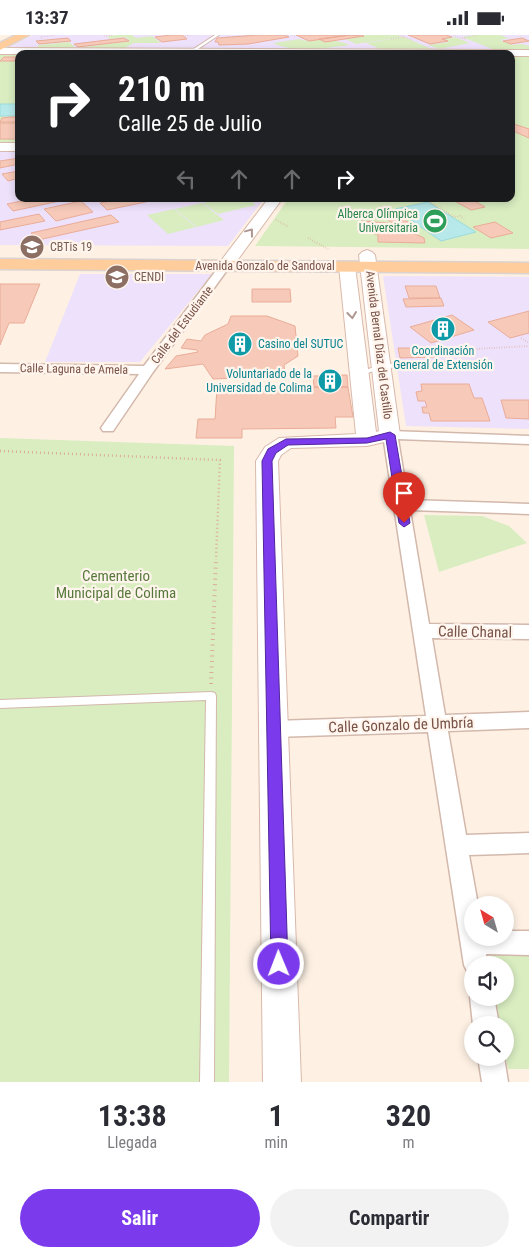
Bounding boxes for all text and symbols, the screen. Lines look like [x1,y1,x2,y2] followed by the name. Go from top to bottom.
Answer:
[25,6,69,29] text: 13:37
[118,69,205,110] text: 210 m
[35,70,100,135] icon: right
[118,111,262,136] text: Calle 25 de Julio
[172,165,200,193] icon: left
[225,165,253,193] icon: ahead
[278,165,306,193] icon: ahead
[331,165,359,193] icon: right
[337,207,418,235] place label: Alberca Olímpica Universitaria
[422,208,448,234] sports icon: Alberca Olímpica Universitaria
[244,228,253,238] one-way arrow
[19,234,45,260] school or university icon: CBTis 19
[50,240,92,254] place label: CBTis 19
[195,259,335,273] street label: Avenida Gonzalo de Sandoval
[104,264,130,290] school or university icon: CENDI
[134,270,164,284] place label: CENDI
[363,270,395,420] street label: Avenida Bernal Díaz del Castillo
[148,283,216,367] street label: Calle del Estudiante
[346,311,357,319] one-way arrow
[430,316,456,342] building icon: Coordinación General de Extensión
[227,331,253,357] building icon: Casino del SUTUC
[258,337,343,351] place label: Casino del SUTUC
[393,344,493,372] place label: Coordinación General de Extensión
[20,361,129,377] street label: Calle Laguna de Amela
[206,367,312,395] place label: Voluntariado de la Universidad de Colima
[317,368,343,394] building icon: Voluntariado de la Universidad de Colima
[383,472,425,523] pin
[390,479,418,507] icon: arrive
[56,567,176,602] park label: Cementerio Municipal de Colima
[438,622,512,642] street label: Calle Chanal
[328,713,474,737] street label: Calle Gonzalo de Umbría
[464,896,514,946] north arrow
[464,896,514,1066] map controls
[252,937,304,989] position arrow
[464,956,514,1006] button: sound
[464,1016,514,1066] button: search
[98,1098,167,1133] text: 13:38
[269,1098,284,1133] text: 1
[386,1098,431,1133] text: 320
[107,1133,157,1152] text: Llegada
[264,1133,288,1152] text: min
[402,1133,414,1152] text: m
[20,1189,260,1247] button: Salir
[270,1189,509,1247] button: Compartir

